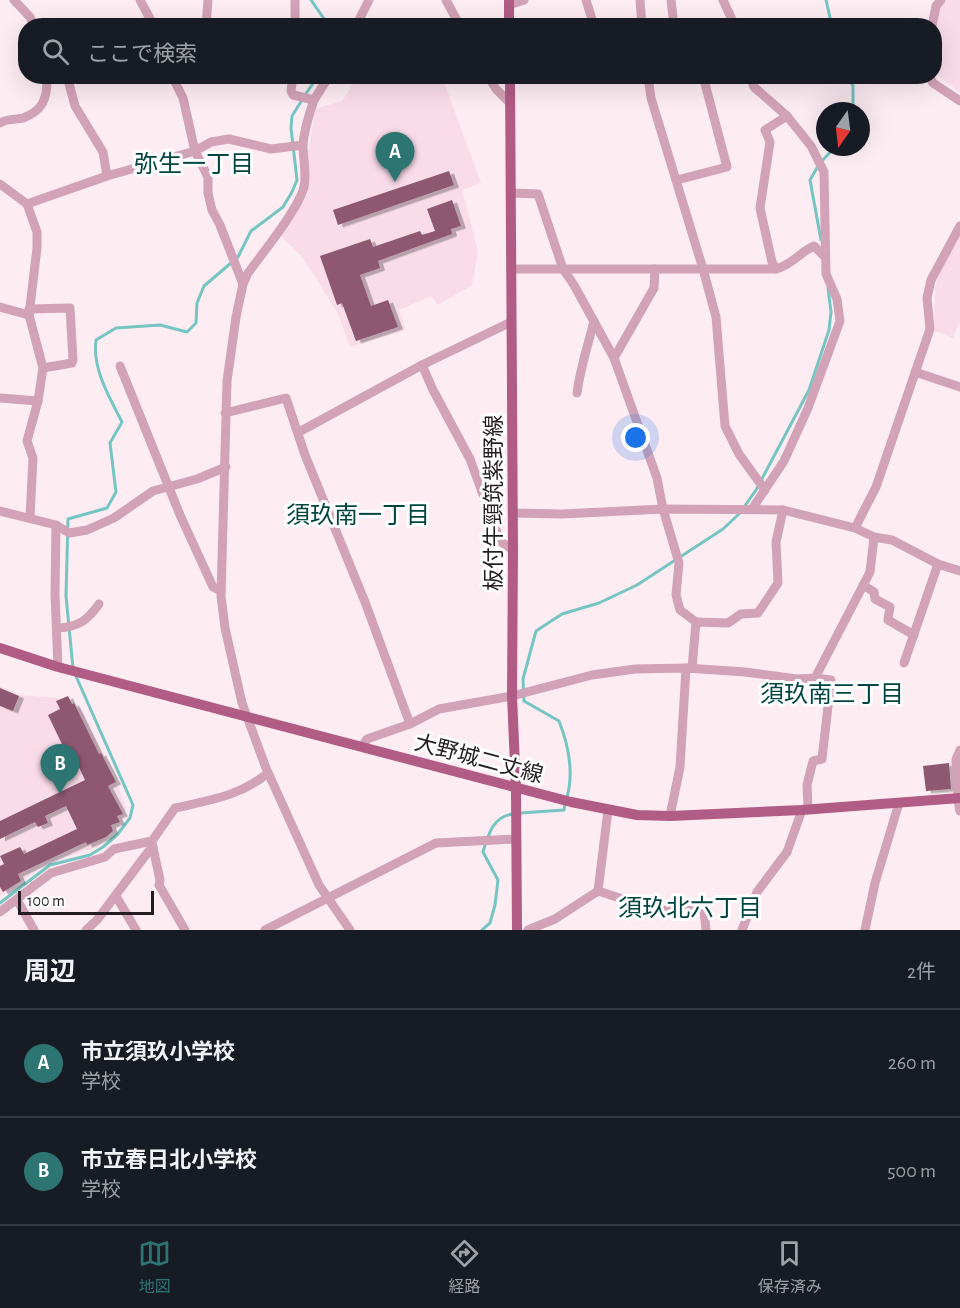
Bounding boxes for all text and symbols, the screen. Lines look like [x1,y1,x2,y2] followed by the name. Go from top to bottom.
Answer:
[18,18,942,84] search box
[39,35,72,68] icon: search
[87,43,197,65] text: ここで検索
[816,102,870,156] north arrow
[376,132,414,182] pin: A
[134,151,254,177] district label: 弥生一丁目
[482,415,505,591] street label: 板付牛頸筑紫野線
[621,423,650,452] your location
[286,502,430,528] district label: 須玖南一丁目
[760,681,904,707] district label: 須玖南三丁目
[412,730,546,787] street label: 大野城二丈線
[40,744,80,794] pin: B
[18,888,154,916] scale bar
[27,893,65,909] text: 100 m
[618,895,762,921] district label: 須玖北六丁目
[24,959,76,985] text: 周辺
[907,962,936,982] text: 2件
[81,1041,235,1063] text: 市立須玖小学校
[38,1053,50,1073] text: A
[888,1053,936,1073] text: 260 m
[81,1072,121,1092] text: 学校
[81,1149,257,1171] text: 市立春日北小学校
[38,1161,49,1181] text: B
[887,1161,936,1181] text: 500 m
[81,1180,121,1200] text: 学校
[138,1237,171,1297] tab: 地図
[448,1237,481,1297] tab: 経路
[758,1237,822,1297] tab: 保存済み

